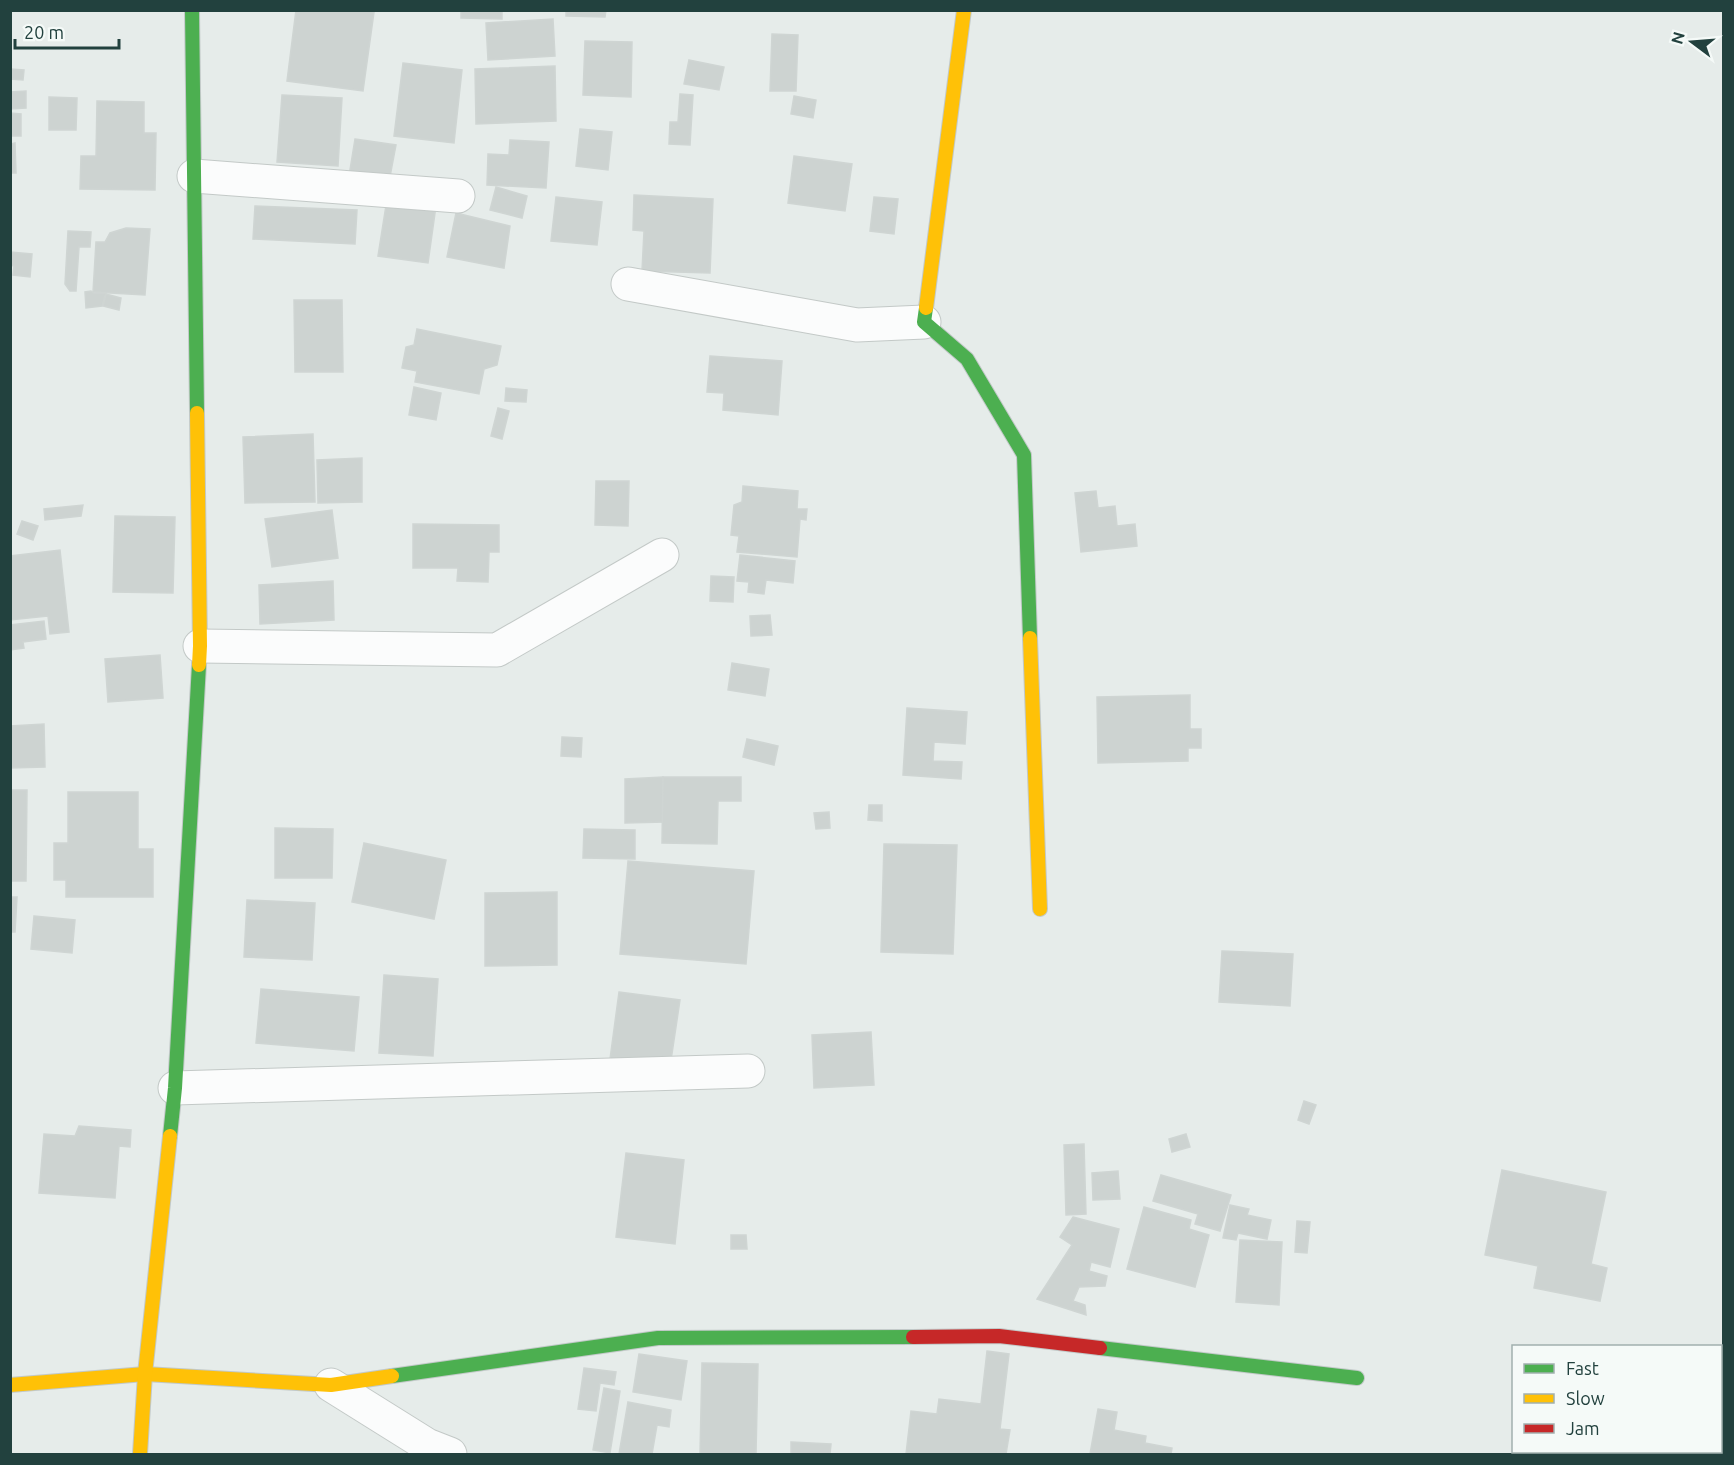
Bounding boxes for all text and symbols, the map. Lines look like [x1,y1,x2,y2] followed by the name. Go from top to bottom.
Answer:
[15,12,118,50] scale bar
[1662,12,1722,72] north arrow
[24,22,64,42] text: 20 m
[1667,30,1688,46] text: N
[1512,1345,1722,1453] legend
[1566,1358,1599,1378] text: Fast
[1566,1388,1605,1408] text: Slow
[1566,1418,1600,1438] text: Jam

